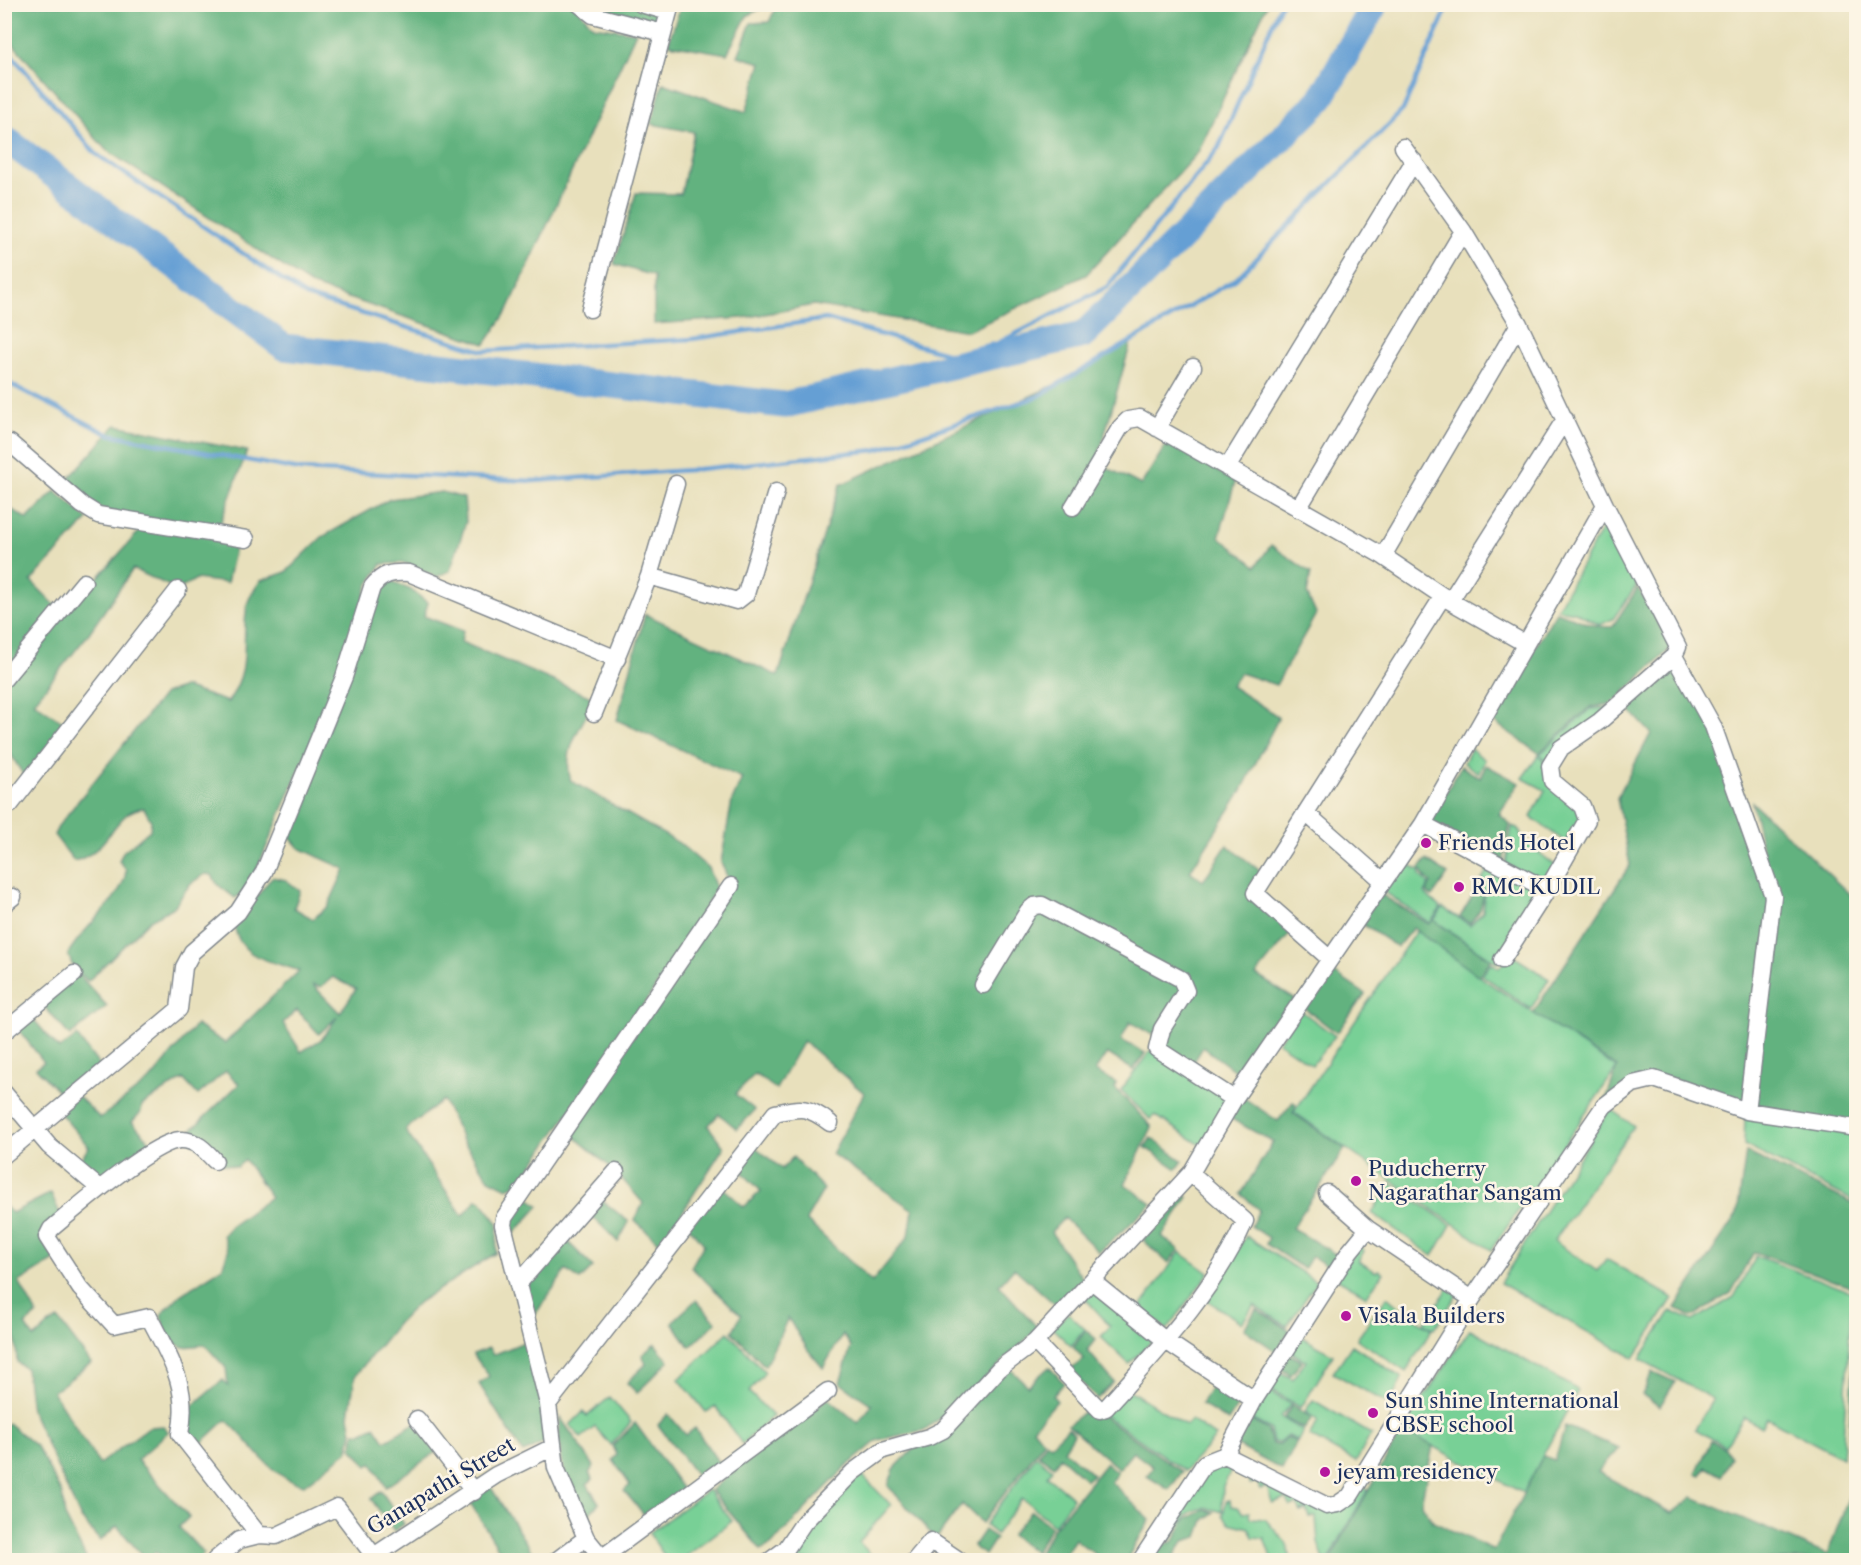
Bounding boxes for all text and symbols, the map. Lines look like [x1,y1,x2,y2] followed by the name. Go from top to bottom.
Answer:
[1438,830,1575,855] place label: Friends Hotel
[1419,836,1433,850] marker: Friends Hotel
[1471,874,1600,899] place label: RMC KUDIL
[1452,880,1466,894] marker: RMC KUDIL
[1368,1156,1562,1205] place label: Puducherry Nagarathar Sangam
[1349,1174,1363,1188] marker: Puducherry Nagarathar Sangam
[1357,1303,1505,1328] place label: Visala Builders
[1339,1309,1353,1323] marker: Visala Builders
[1385,1388,1619,1437] place label: Sun shine International CBSE school
[1366,1406,1380,1420] marker: Sun shine International CBSE school
[362,1431,520,1540] street label: Ganapathi Street
[1333,1459,1498,1484] place label: jeyam residency
[1318,1465,1332,1479] marker: jeyam residency

